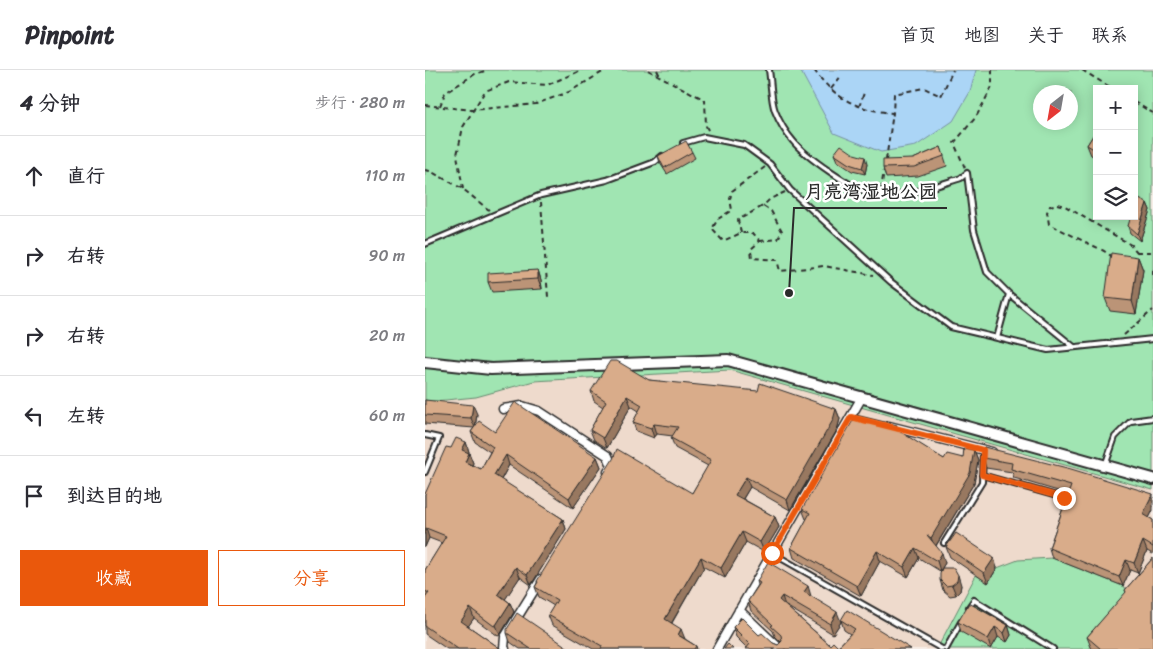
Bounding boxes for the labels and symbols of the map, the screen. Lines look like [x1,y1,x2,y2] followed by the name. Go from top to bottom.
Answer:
[1033,85,1078,130] north arrow
[794,174,947,208] callout: 月亮湾湿地公园
[804,175,938,208] text: 月亮湾湿地公园
[1053,487,1076,510] route end
[761,542,784,565] route start

